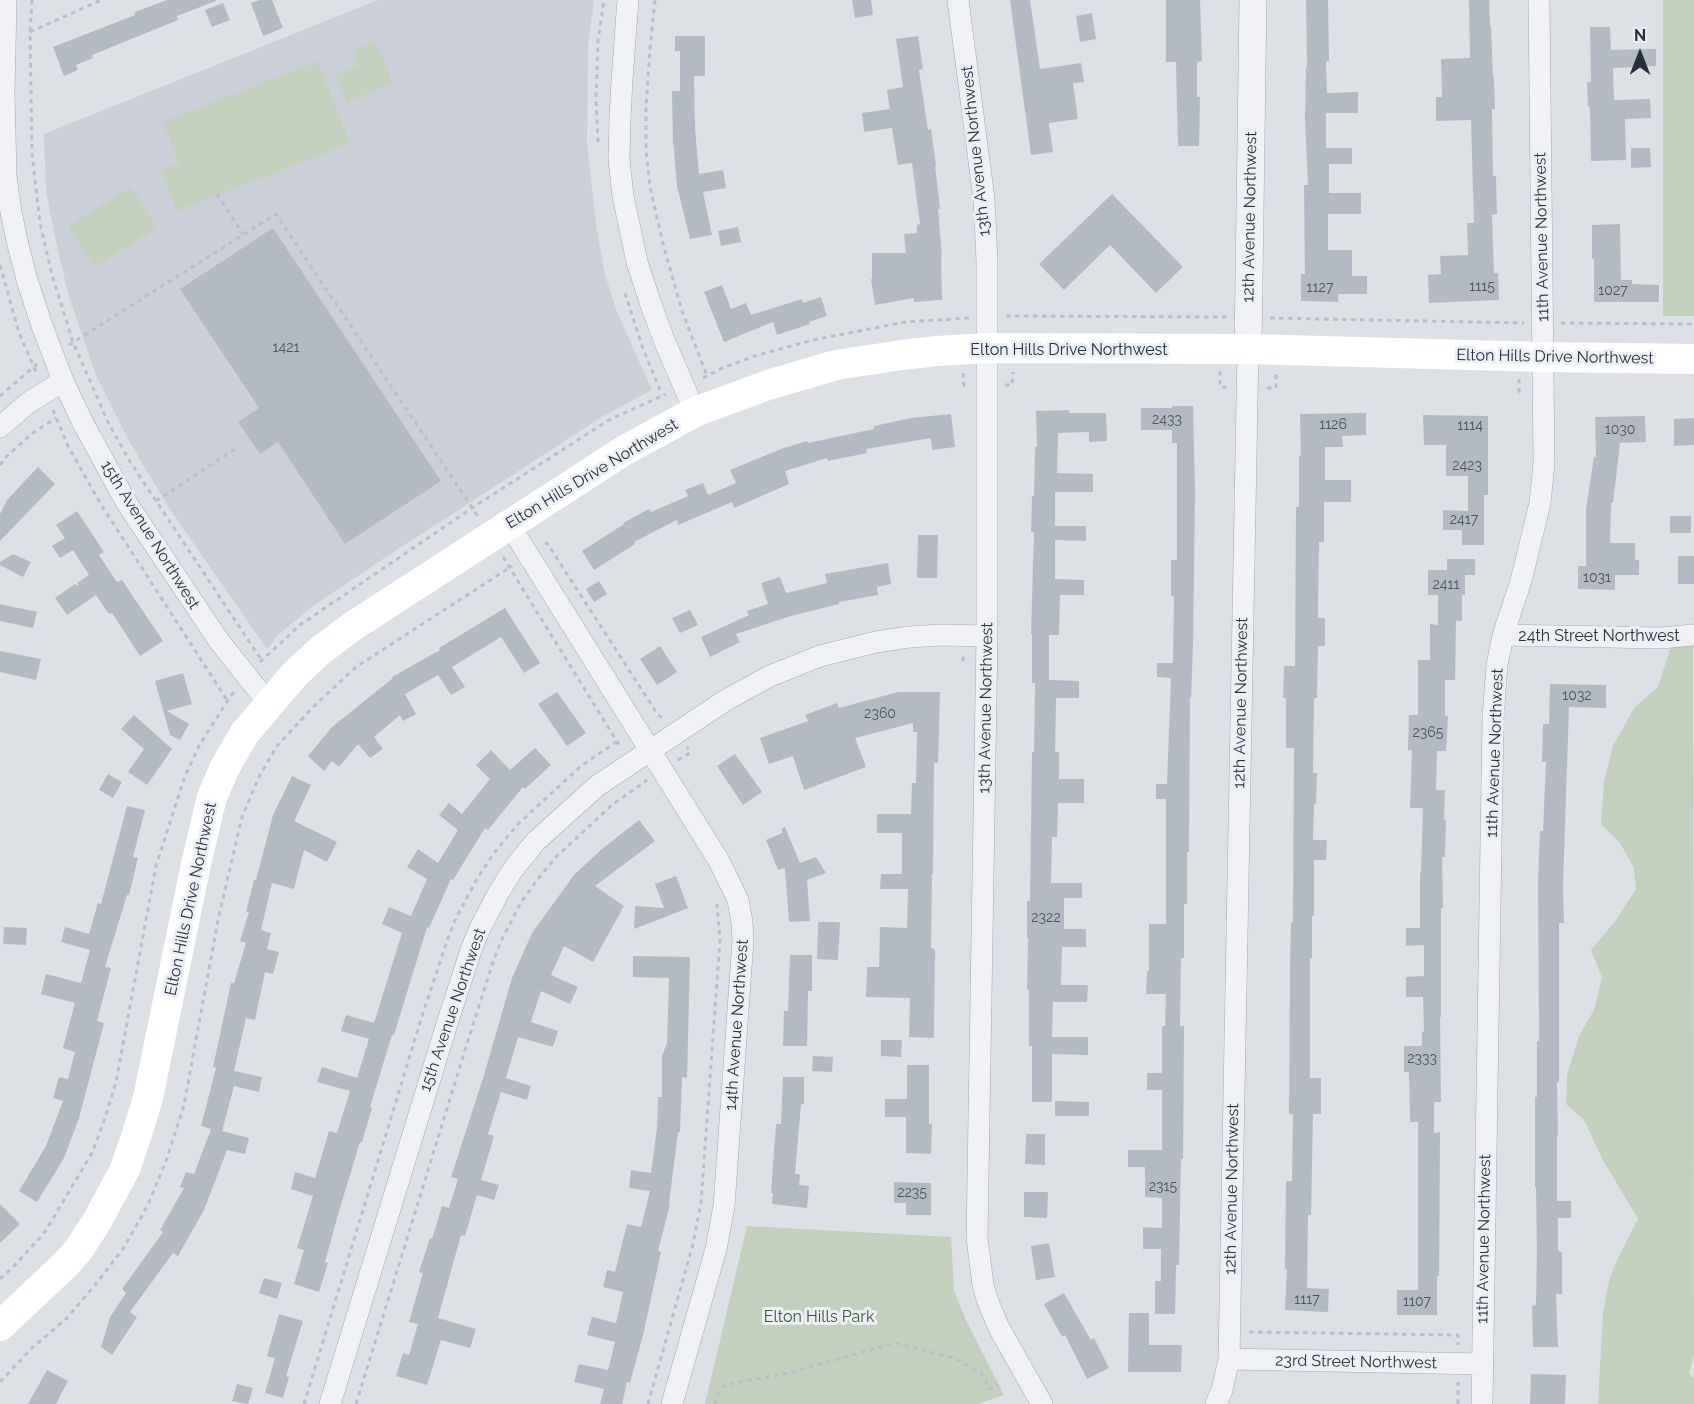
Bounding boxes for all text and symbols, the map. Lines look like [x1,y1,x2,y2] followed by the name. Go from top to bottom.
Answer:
[1610,24,1670,84] north arrow
[1634,26,1646,45] text: N
[957,65,995,237] street label: 13th Avenue Northwest
[1239,131,1261,303] street label: 12th Avenue Northwest
[1531,152,1553,322] street label: 11th Avenue Northwest
[1469,279,1495,295] house number: 1115
[1307,280,1333,296] house number: 1127
[1598,283,1628,299] house number: 1027
[273,340,299,356] house number: 1421
[970,340,1168,360] street label: Elton Hills Drive Northwest
[1456,346,1654,368] street label: Elton Hills Drive Northwest
[1152,412,1182,428] house number: 2433
[502,415,682,533] street label: Elton Hills Drive Northwest
[1319,417,1347,433] house number: 1126
[1457,418,1483,434] house number: 1114
[1605,422,1635,438] house number: 1030
[96,457,204,613] street label: 15th Avenue Northwest
[1452,458,1482,474] house number: 2423
[1450,512,1478,528] house number: 2417
[1583,570,1611,586] house number: 1031
[1433,577,1459,593] house number: 2411
[1230,617,1252,789] street label: 12th Avenue Northwest
[975,622,997,794] street label: 13th Avenue Northwest
[1518,626,1680,646] street label: 24th Street Northwest
[1482,668,1508,838] street label: 11th Avenue Northwest
[1562,688,1592,704] house number: 1032
[864,706,896,722] house number: 2360
[1413,725,1443,741] house number: 2365
[161,800,221,998] street label: Elton Hills Drive Northwest
[1031,910,1061,926] house number: 2322
[416,926,490,1094] street label: 15th Avenue Northwest
[721,939,753,1111] street label: 14th Avenue Northwest
[1407,1051,1437,1067] house number: 2333
[1221,1103,1243,1275] street label: 12th Avenue Northwest
[1473,1154,1495,1324] street label: 11th Avenue Northwest
[1149,1179,1177,1195] house number: 2315
[897,1185,927,1201] house number: 2235
[1294,1292,1320,1308] house number: 1117
[1403,1294,1431,1310] house number: 1107
[764,1307,874,1327] park label: Elton Hills Park
[1275,1351,1437,1373] street label: 23rd Street Northwest

